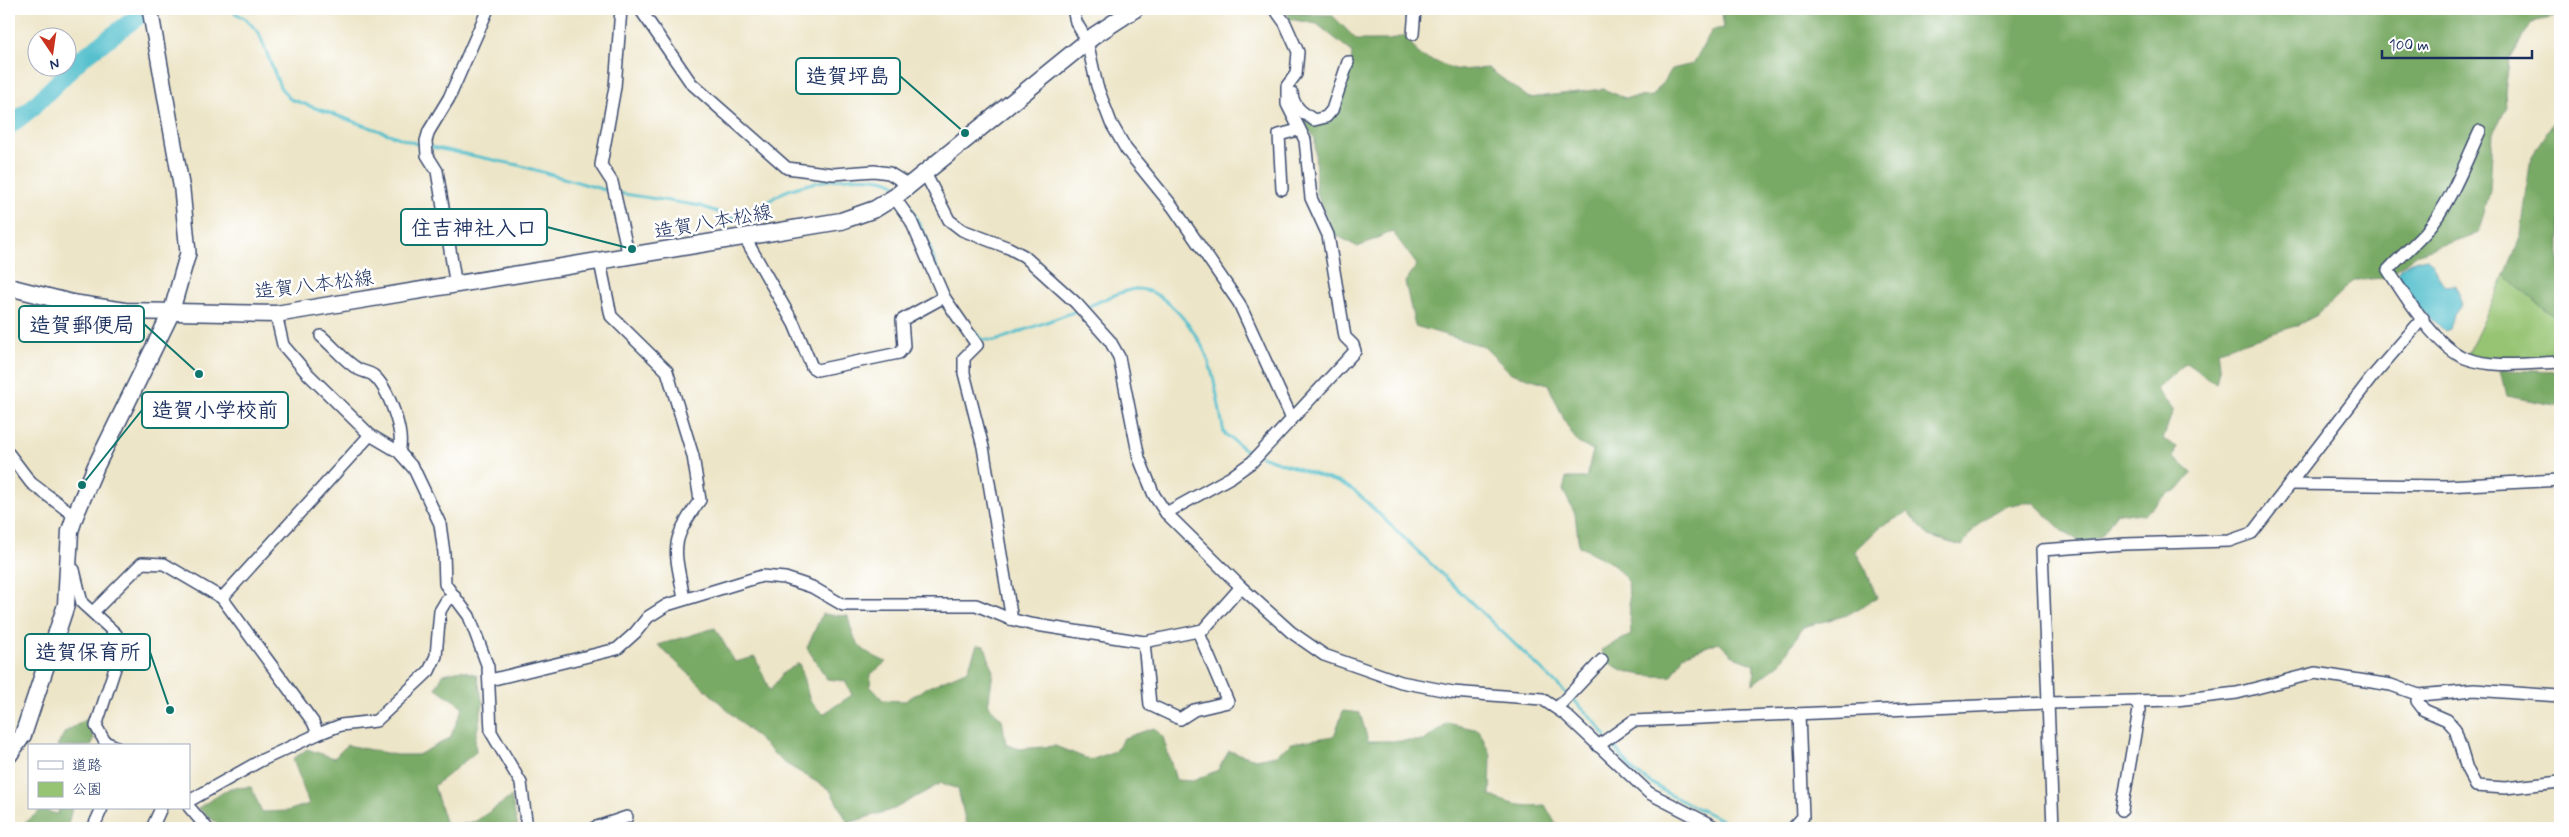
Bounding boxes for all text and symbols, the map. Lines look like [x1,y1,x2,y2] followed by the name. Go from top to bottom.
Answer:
[28,28,78,78] north arrow
[2382,28,2532,60] scale bar
[2389,36,2429,56] text: 100 m
[48,54,61,74] text: N
[796,58,900,94] callout: 造賀坪島
[806,63,890,91] text: 造賀坪島
[652,199,775,246] street label: 造賀八本松線
[401,209,547,245] callout: 住吉神社入口
[411,215,537,243] text: 住吉神社入口
[253,265,375,306] street label: 造賀八本松線
[19,306,144,342] callout: 造賀郵便局
[30,312,135,340] text: 造賀郵便局
[142,392,288,428] callout: 造賀小学校前
[152,397,278,425] text: 造賀小学校前
[25,634,150,670] callout: 造賀保育所
[36,639,141,667] text: 造賀保育所
[28,744,190,810] legend
[72,756,102,776] text: 道路
[72,780,102,800] text: 公園

